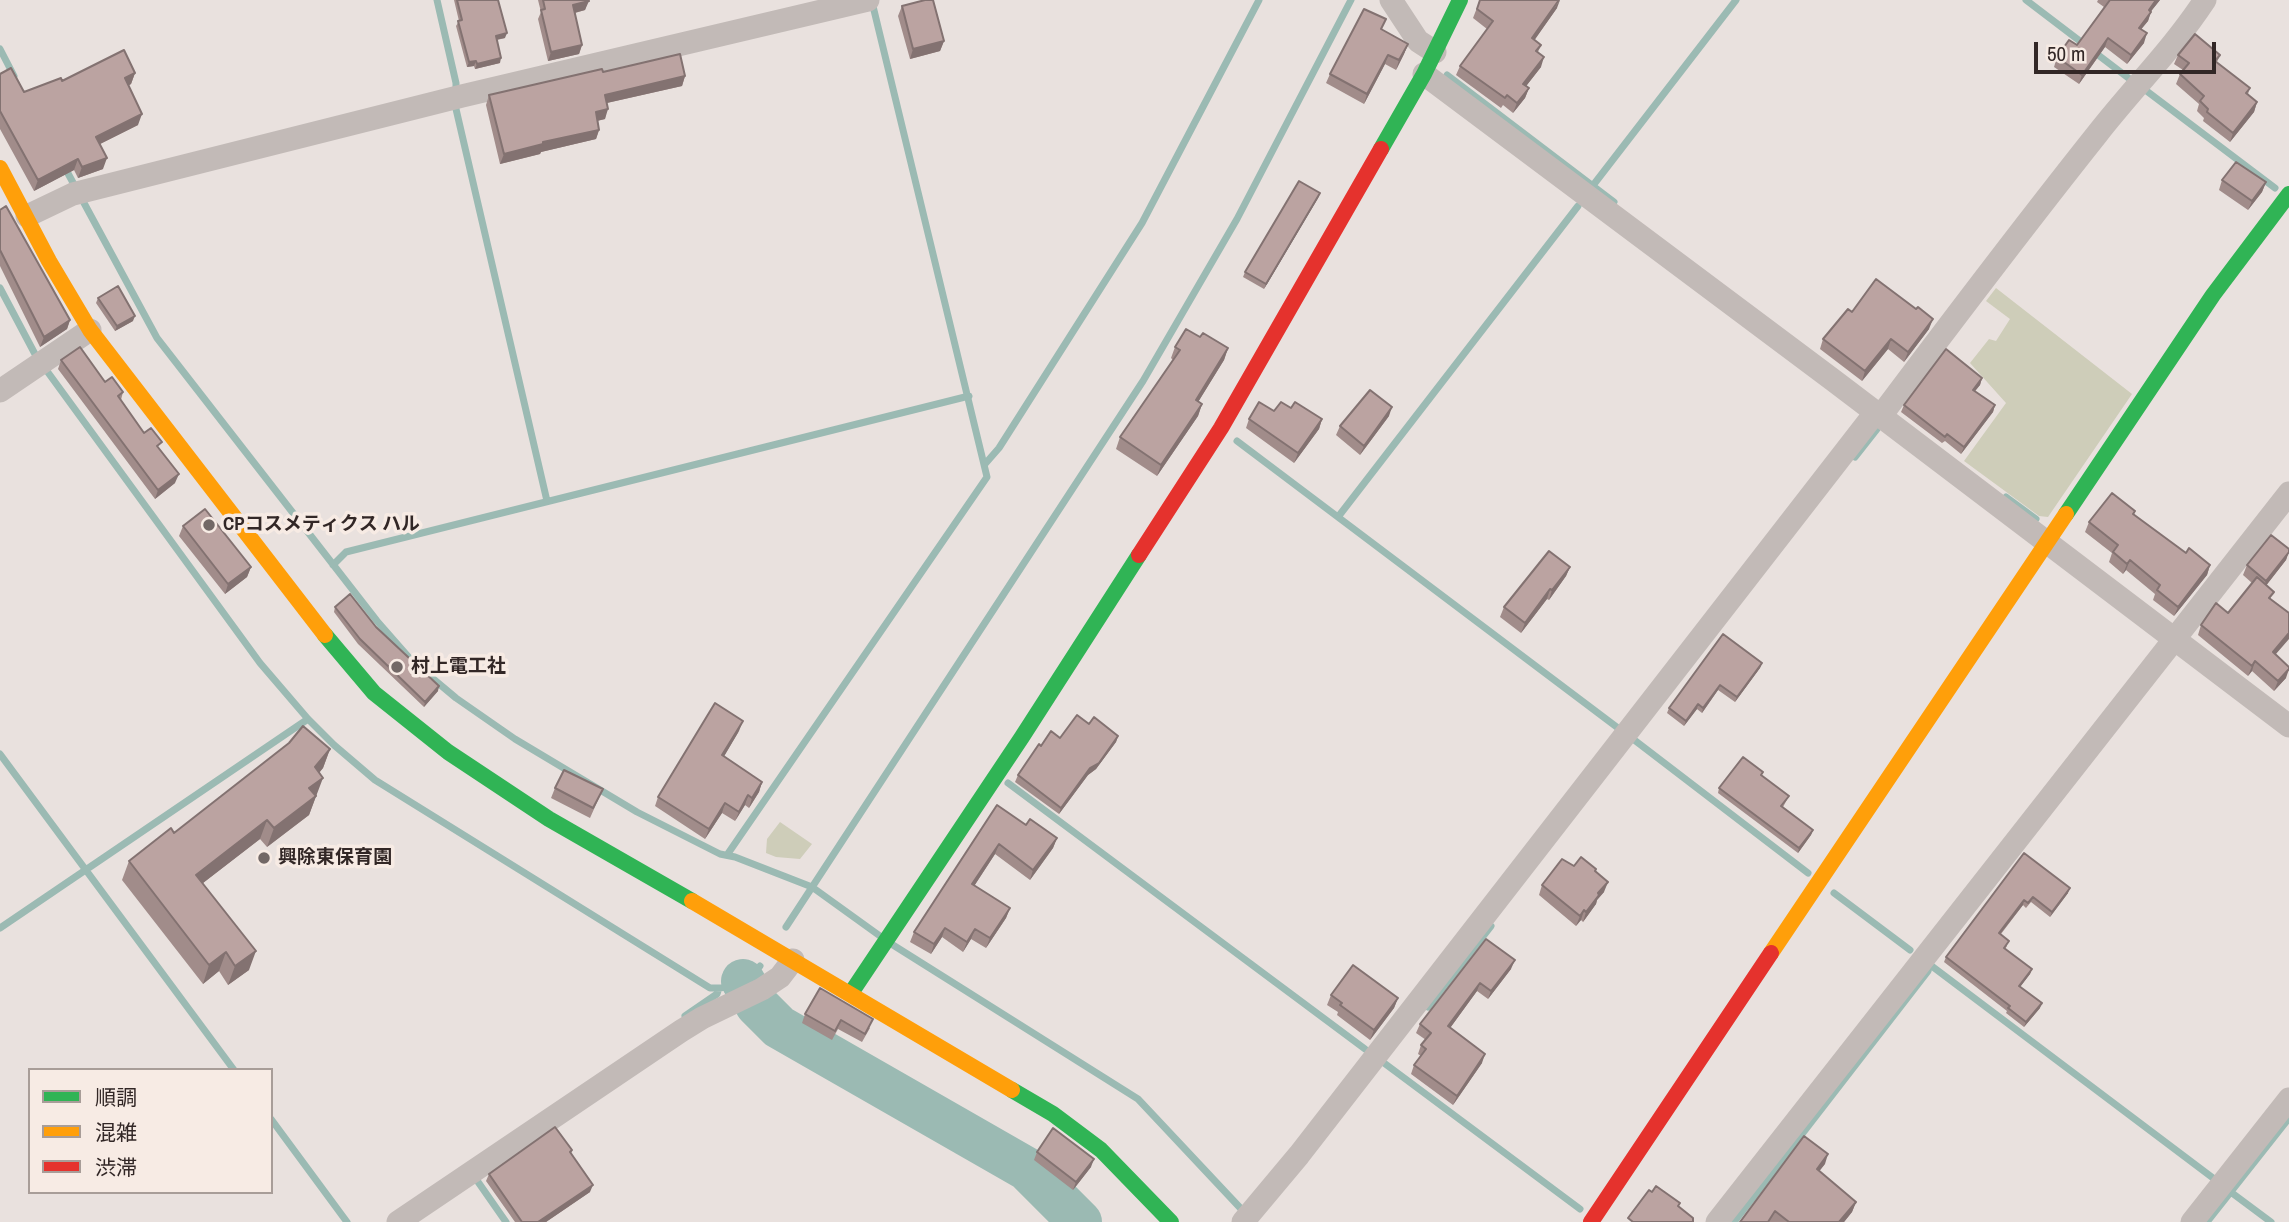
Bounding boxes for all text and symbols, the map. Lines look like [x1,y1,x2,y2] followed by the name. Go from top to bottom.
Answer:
[2037,28,2219,72] scale bar
[2047,39,2085,68] text: 50 m
[223,514,420,536] place label: CPコスメティクス ハル
[201,517,217,533] marker: CPコスメティクス ハル
[411,656,506,678] place label: 村上電工社
[389,659,405,675] marker: 村上電工社
[278,847,392,869] place label: 興除東保育園
[256,850,272,866] marker: 興除東保育園
[28,1068,273,1194] legend
[95,1083,137,1112] text: 順調
[95,1118,137,1147] text: 混雑
[95,1153,137,1182] text: 渋滞

